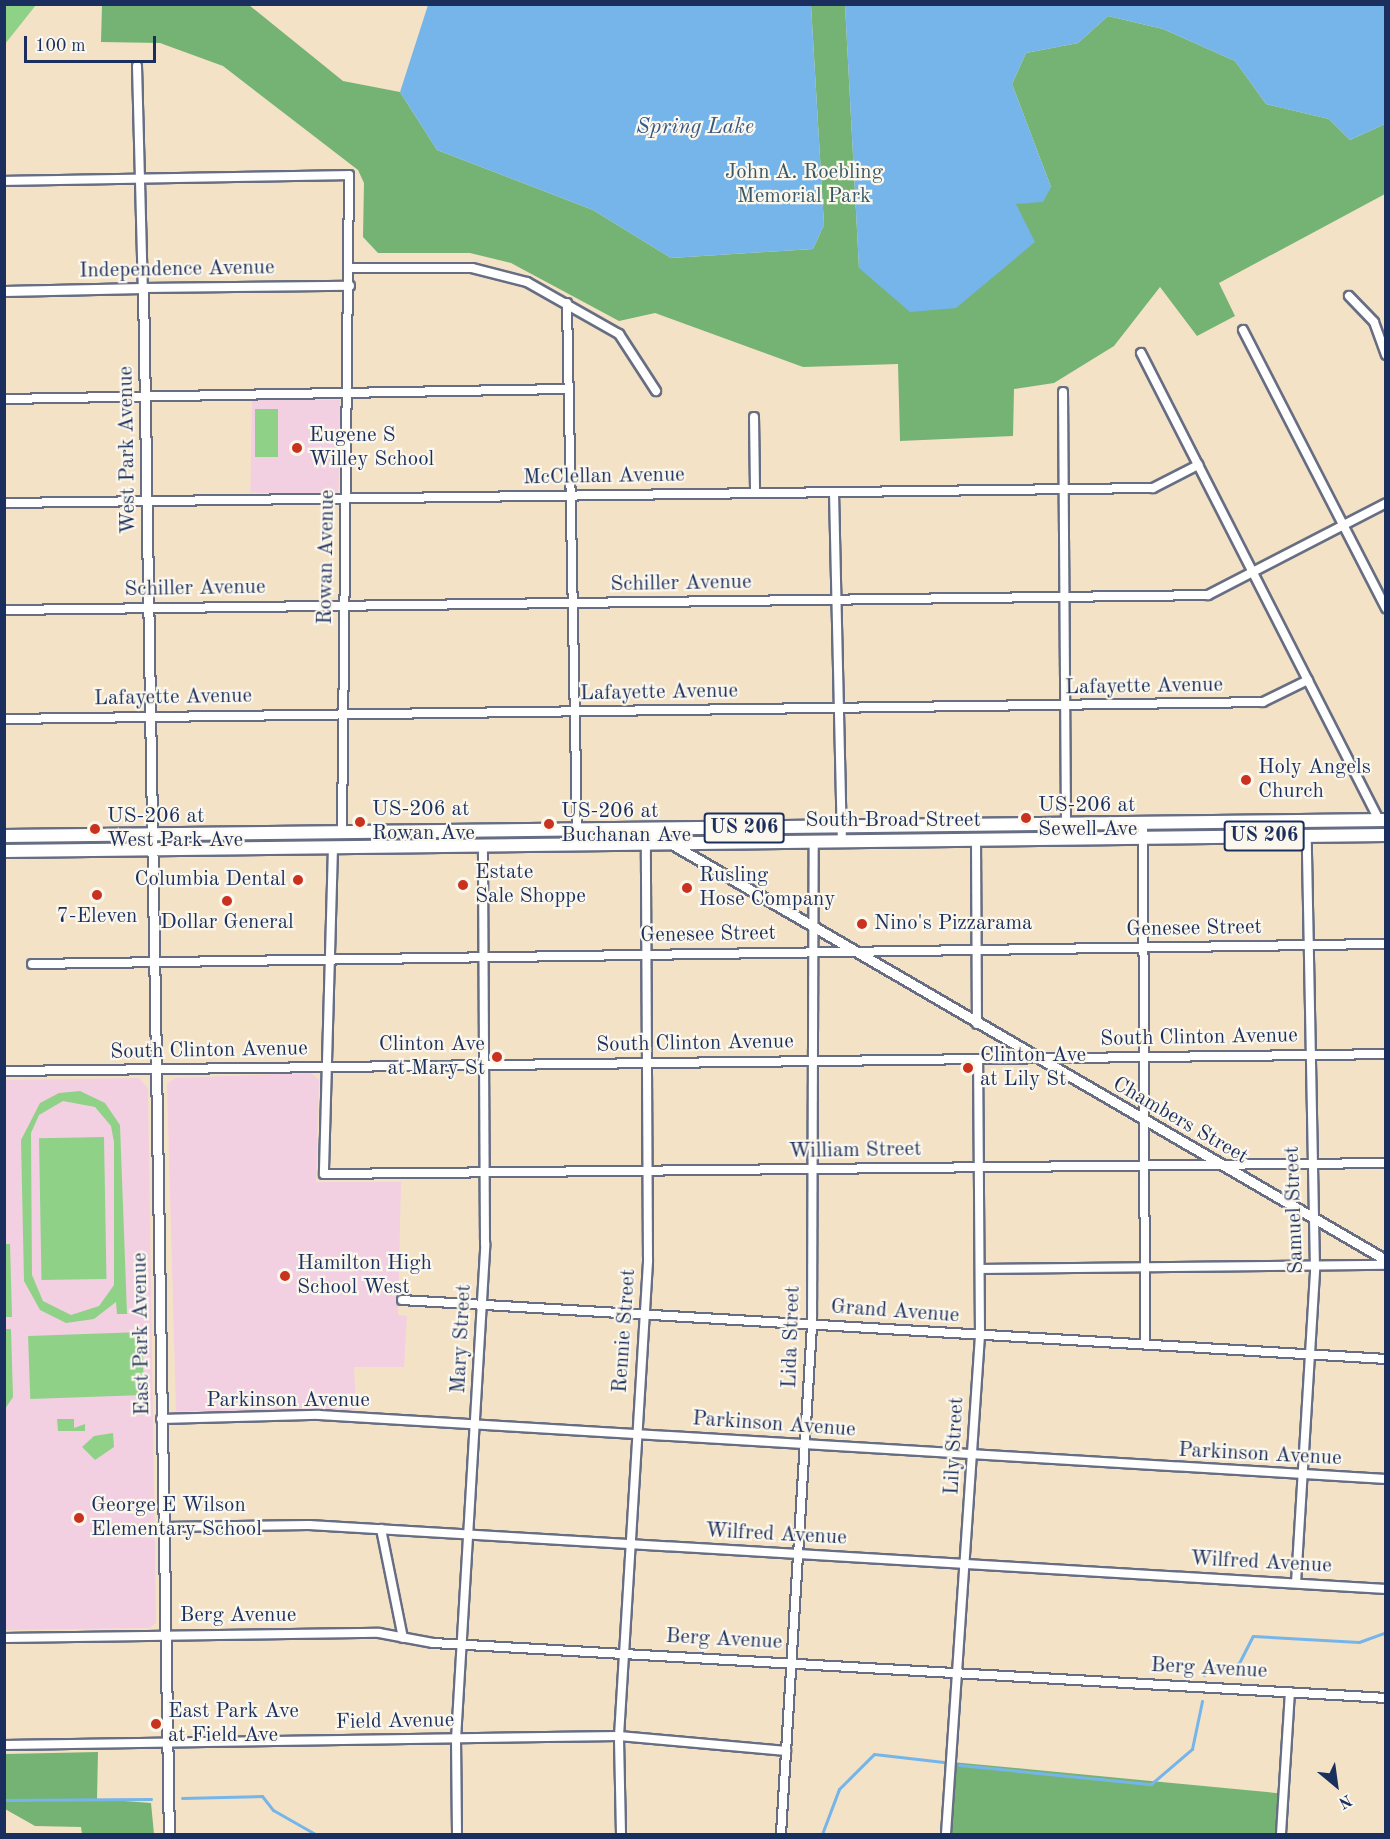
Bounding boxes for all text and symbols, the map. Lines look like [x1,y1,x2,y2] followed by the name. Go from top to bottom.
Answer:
[27,24,159,62] scale bar
[35,37,86,55] text: 100 m
[636,115,754,141] water label: Spring Lake
[725,160,883,210] park label: John A. Roebling Memorial Park
[79,256,275,284] street label: Independence Avenue
[114,366,142,534] street label: West Park Avenue
[309,423,434,473] place label: Eugene S Willey School
[290,441,304,455] marker: Eugene S Willey School
[523,463,685,491] street label: McClellan Avenue
[313,489,341,625] street label: Rowan Avenue
[610,570,752,598] street label: Schiller Avenue
[124,575,266,603] street label: Schiller Avenue
[1065,673,1223,701] street label: Lafayette Avenue
[580,679,738,707] street label: Lafayette Avenue
[94,684,252,712] street label: Lafayette Avenue
[1258,755,1371,805] place label: Holy Angels Church
[1239,773,1253,787] marker: Holy Angels Church
[1038,793,1137,843] place label: US-206 at Sewell Ave
[372,797,475,847] place label: US-206 at Rowan Ave
[561,799,691,849] place label: US-206 at Buchanan Ave
[107,804,243,854] place label: US-206 at West Park Ave
[805,808,981,834] street label: South Broad Street
[704,811,784,845] road number: US 206
[1019,811,1033,825] marker: US-206 at Sewell Ave
[353,815,367,829] marker: US-206 at Rowan Ave
[542,817,556,831] marker: US-206 at Buchanan Ave
[1224,819,1304,853] road number: US 206
[88,822,102,836] marker: US-206 at West Park Ave
[475,860,586,910] place label: Estate Sale Shoppe
[699,863,835,913] place label: Rusling Hose Company
[135,867,286,893] place label: Columbia Dental
[291,873,305,887] marker: Columbia Dental
[456,878,470,892] marker: Estate Sale Shoppe
[680,881,694,895] marker: Rusling Hose Company
[90,888,104,902] marker: 7-Eleven
[220,894,234,908] marker: Dollar General
[57,904,137,930] place label: 7-Eleven
[160,910,294,936] place label: Dollar General
[874,911,1032,937] place label: Nino's Pizzarama
[1126,915,1262,943] street label: Genesee Street
[855,917,869,931] marker: Nino's Pizzarama
[640,921,776,949] street label: Genesee Street
[1100,1024,1298,1052] street label: South Clinton Avenue
[596,1030,794,1058] street label: South Clinton Avenue
[379,1032,485,1082] place label: Clinton Ave at Mary St
[110,1037,308,1065] street label: South Clinton Avenue
[980,1043,1086,1093] place label: Clinton Ave at Lily St
[490,1050,504,1064] marker: Clinton Ave at Mary St
[961,1061,975,1075] marker: Clinton Ave at Lily St
[1108,1072,1252,1170] street label: Chambers Street
[788,1137,922,1165] street label: William Street
[1280,1146,1310,1274] street label: Samuel Street
[297,1251,432,1301] place label: Hamilton High School West
[128,1252,156,1416] street label: East Park Avenue
[608,1268,642,1394] street label: Rennie Street
[278,1269,292,1283] marker: Hamilton High School West
[447,1284,477,1394] street label: Mary Street
[778,1285,806,1389] street label: Lida Street
[830,1295,960,1329] street label: Grand Avenue
[206,1388,370,1414] street label: Parkinson Avenue
[940,1396,970,1496] street label: Lily Street
[691,1407,857,1443] street label: Parkinson Avenue
[1178,1438,1342,1472] street label: Parkinson Avenue
[91,1493,262,1543] place label: George E Wilson Elementary School
[72,1511,86,1525] marker: George E Wilson Elementary School
[705,1519,847,1551] street label: Wilfred Avenue
[1190,1547,1332,1579] street label: Wilfred Avenue
[180,1603,296,1629] street label: Berg Avenue
[665,1624,783,1656] street label: Berg Avenue
[1150,1653,1268,1685] street label: Berg Avenue
[168,1699,299,1749] place label: East Park Ave at Field Ave
[335,1708,455,1736] street label: Field Avenue
[149,1717,163,1731] marker: East Park Ave at Field Ave
[1306,1755,1366,1815] north arrow
[1336,1791,1354,1811] text: N

